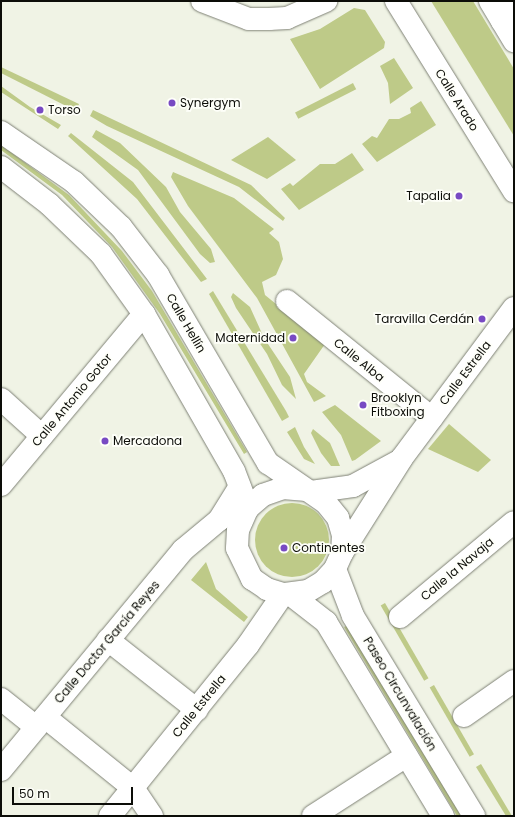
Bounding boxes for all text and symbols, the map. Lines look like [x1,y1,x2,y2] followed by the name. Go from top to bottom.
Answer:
[432,66,482,134] street label: Calle Arado
[180,96,241,110] place label: Synergym
[167,98,177,108] marker: Synergym
[48,103,81,117] place label: Torso
[35,105,45,115] marker: Torso
[406,189,451,203] place label: Tapalia
[454,191,464,201] marker: Tapalia
[163,291,209,355] street label: Calle Hellín
[375,312,474,326] place label: Taravilla Cerdán
[477,314,487,324] marker: Taravilla Cerdán
[215,331,285,345] place label: Maternidad
[288,333,298,343] marker: Maternidad
[331,335,387,385] street label: Calle Alba
[436,338,494,408] street label: Calle Estrella
[29,351,115,449] street label: Calle Antonio Gotor
[371,391,425,419] place label: Brooklyn Fitboxing
[358,400,368,410] marker: Brooklyn Fitboxing
[113,434,182,448] place label: Mercadona
[100,436,110,446] marker: Mercadona
[418,534,496,604] street label: Calle la Navaja
[292,541,365,555] place label: Continentes
[279,543,289,553] marker: Continentes
[51,578,163,706] street label: Calle Doctor García Reyes
[360,634,440,754] street label: Paseo Circunvalación
[169,672,229,740] street label: Calle Estrella
[14,779,135,805] scale bar
[19,785,50,802] text: 50 m

